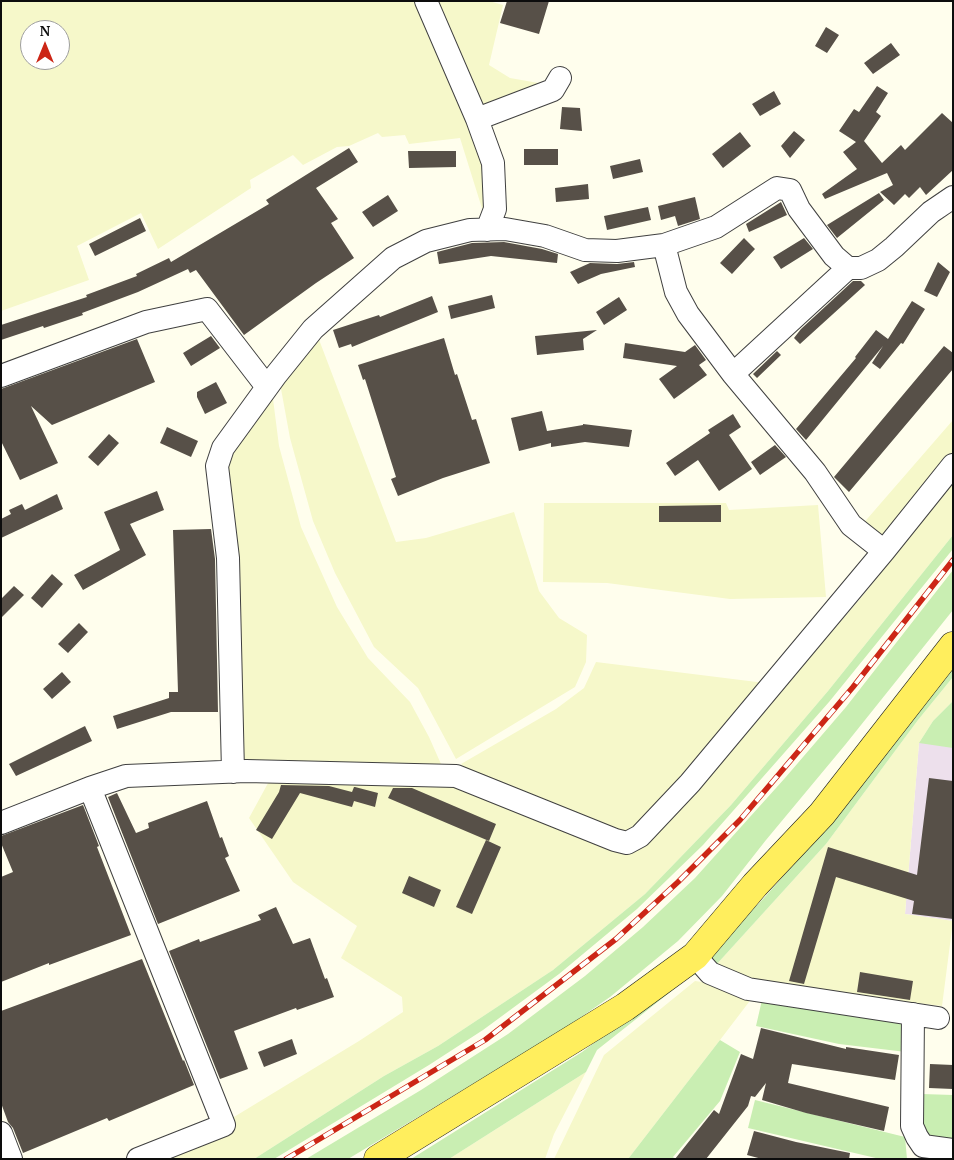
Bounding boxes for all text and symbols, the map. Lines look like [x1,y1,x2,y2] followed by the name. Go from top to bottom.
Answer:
[20,20,70,70] north arrow
[40,21,50,40] text: N

